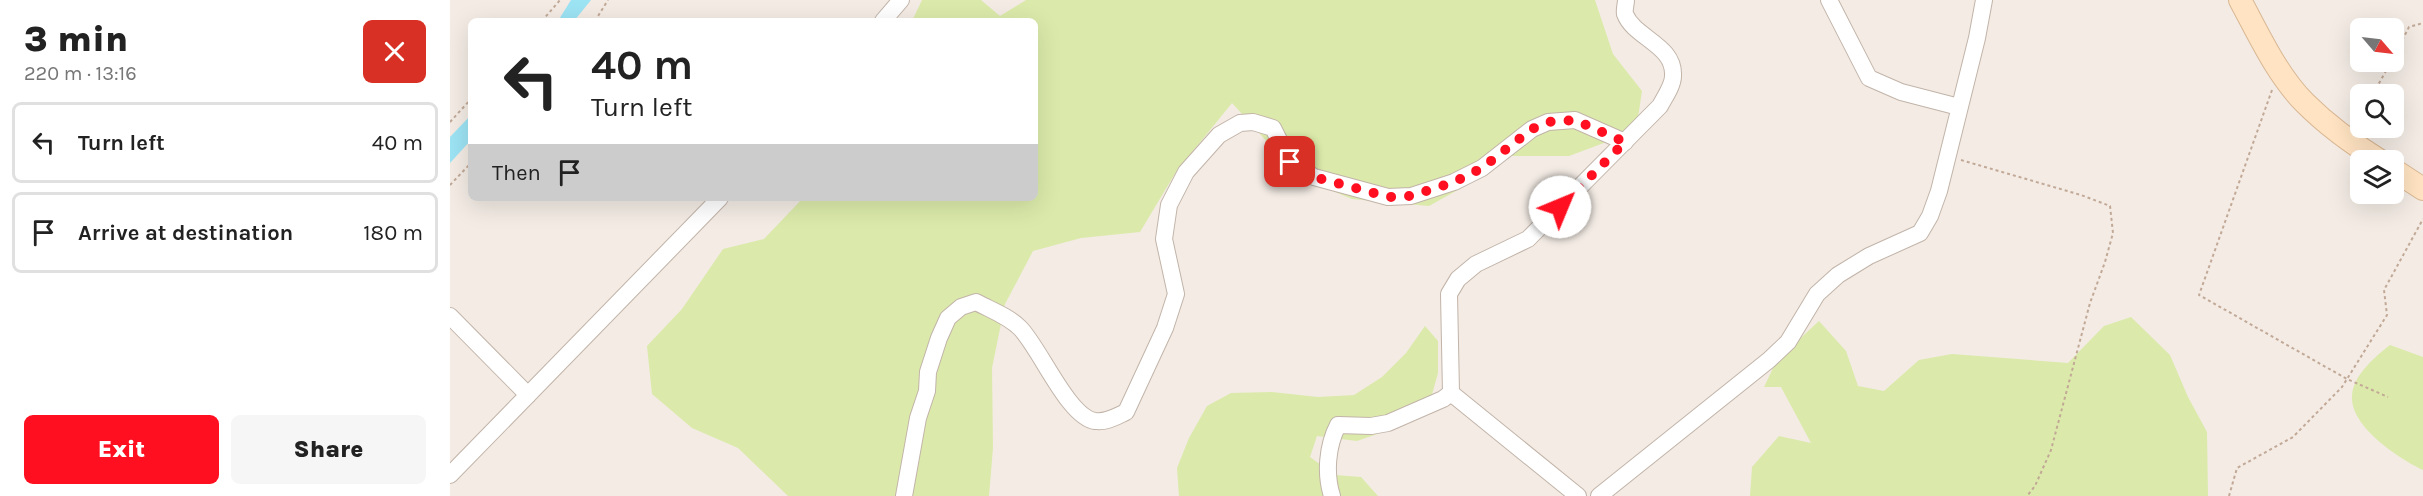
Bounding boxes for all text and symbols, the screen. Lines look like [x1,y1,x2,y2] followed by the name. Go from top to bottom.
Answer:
[24,18,128,60] text: 3 min
[2350,18,2404,72] north arrow
[2350,18,2404,204] map controls
[363,20,426,83] button: close
[591,40,693,90] text: 40 m
[492,42,570,120] icon: left
[24,62,137,85] text: 220 m · 13:16
[2350,84,2404,138] button: search
[591,91,692,123] text: Turn left
[27,126,60,159] icon: left
[78,130,165,156] text: Turn left
[372,130,423,156] text: 40 m
[1264,136,1315,187] pin
[1273,145,1306,178] icon: arrive
[2350,150,2404,204] button: layers
[553,156,586,189] icon: arrive
[492,160,541,186] text: Then
[1528,175,1592,239] position arrow
[27,216,60,249] icon: arrive
[78,220,293,246] text: Arrive at destination
[363,220,423,246] text: 180 m
[24,415,219,484] button: Exit
[231,415,426,484] button: Share

